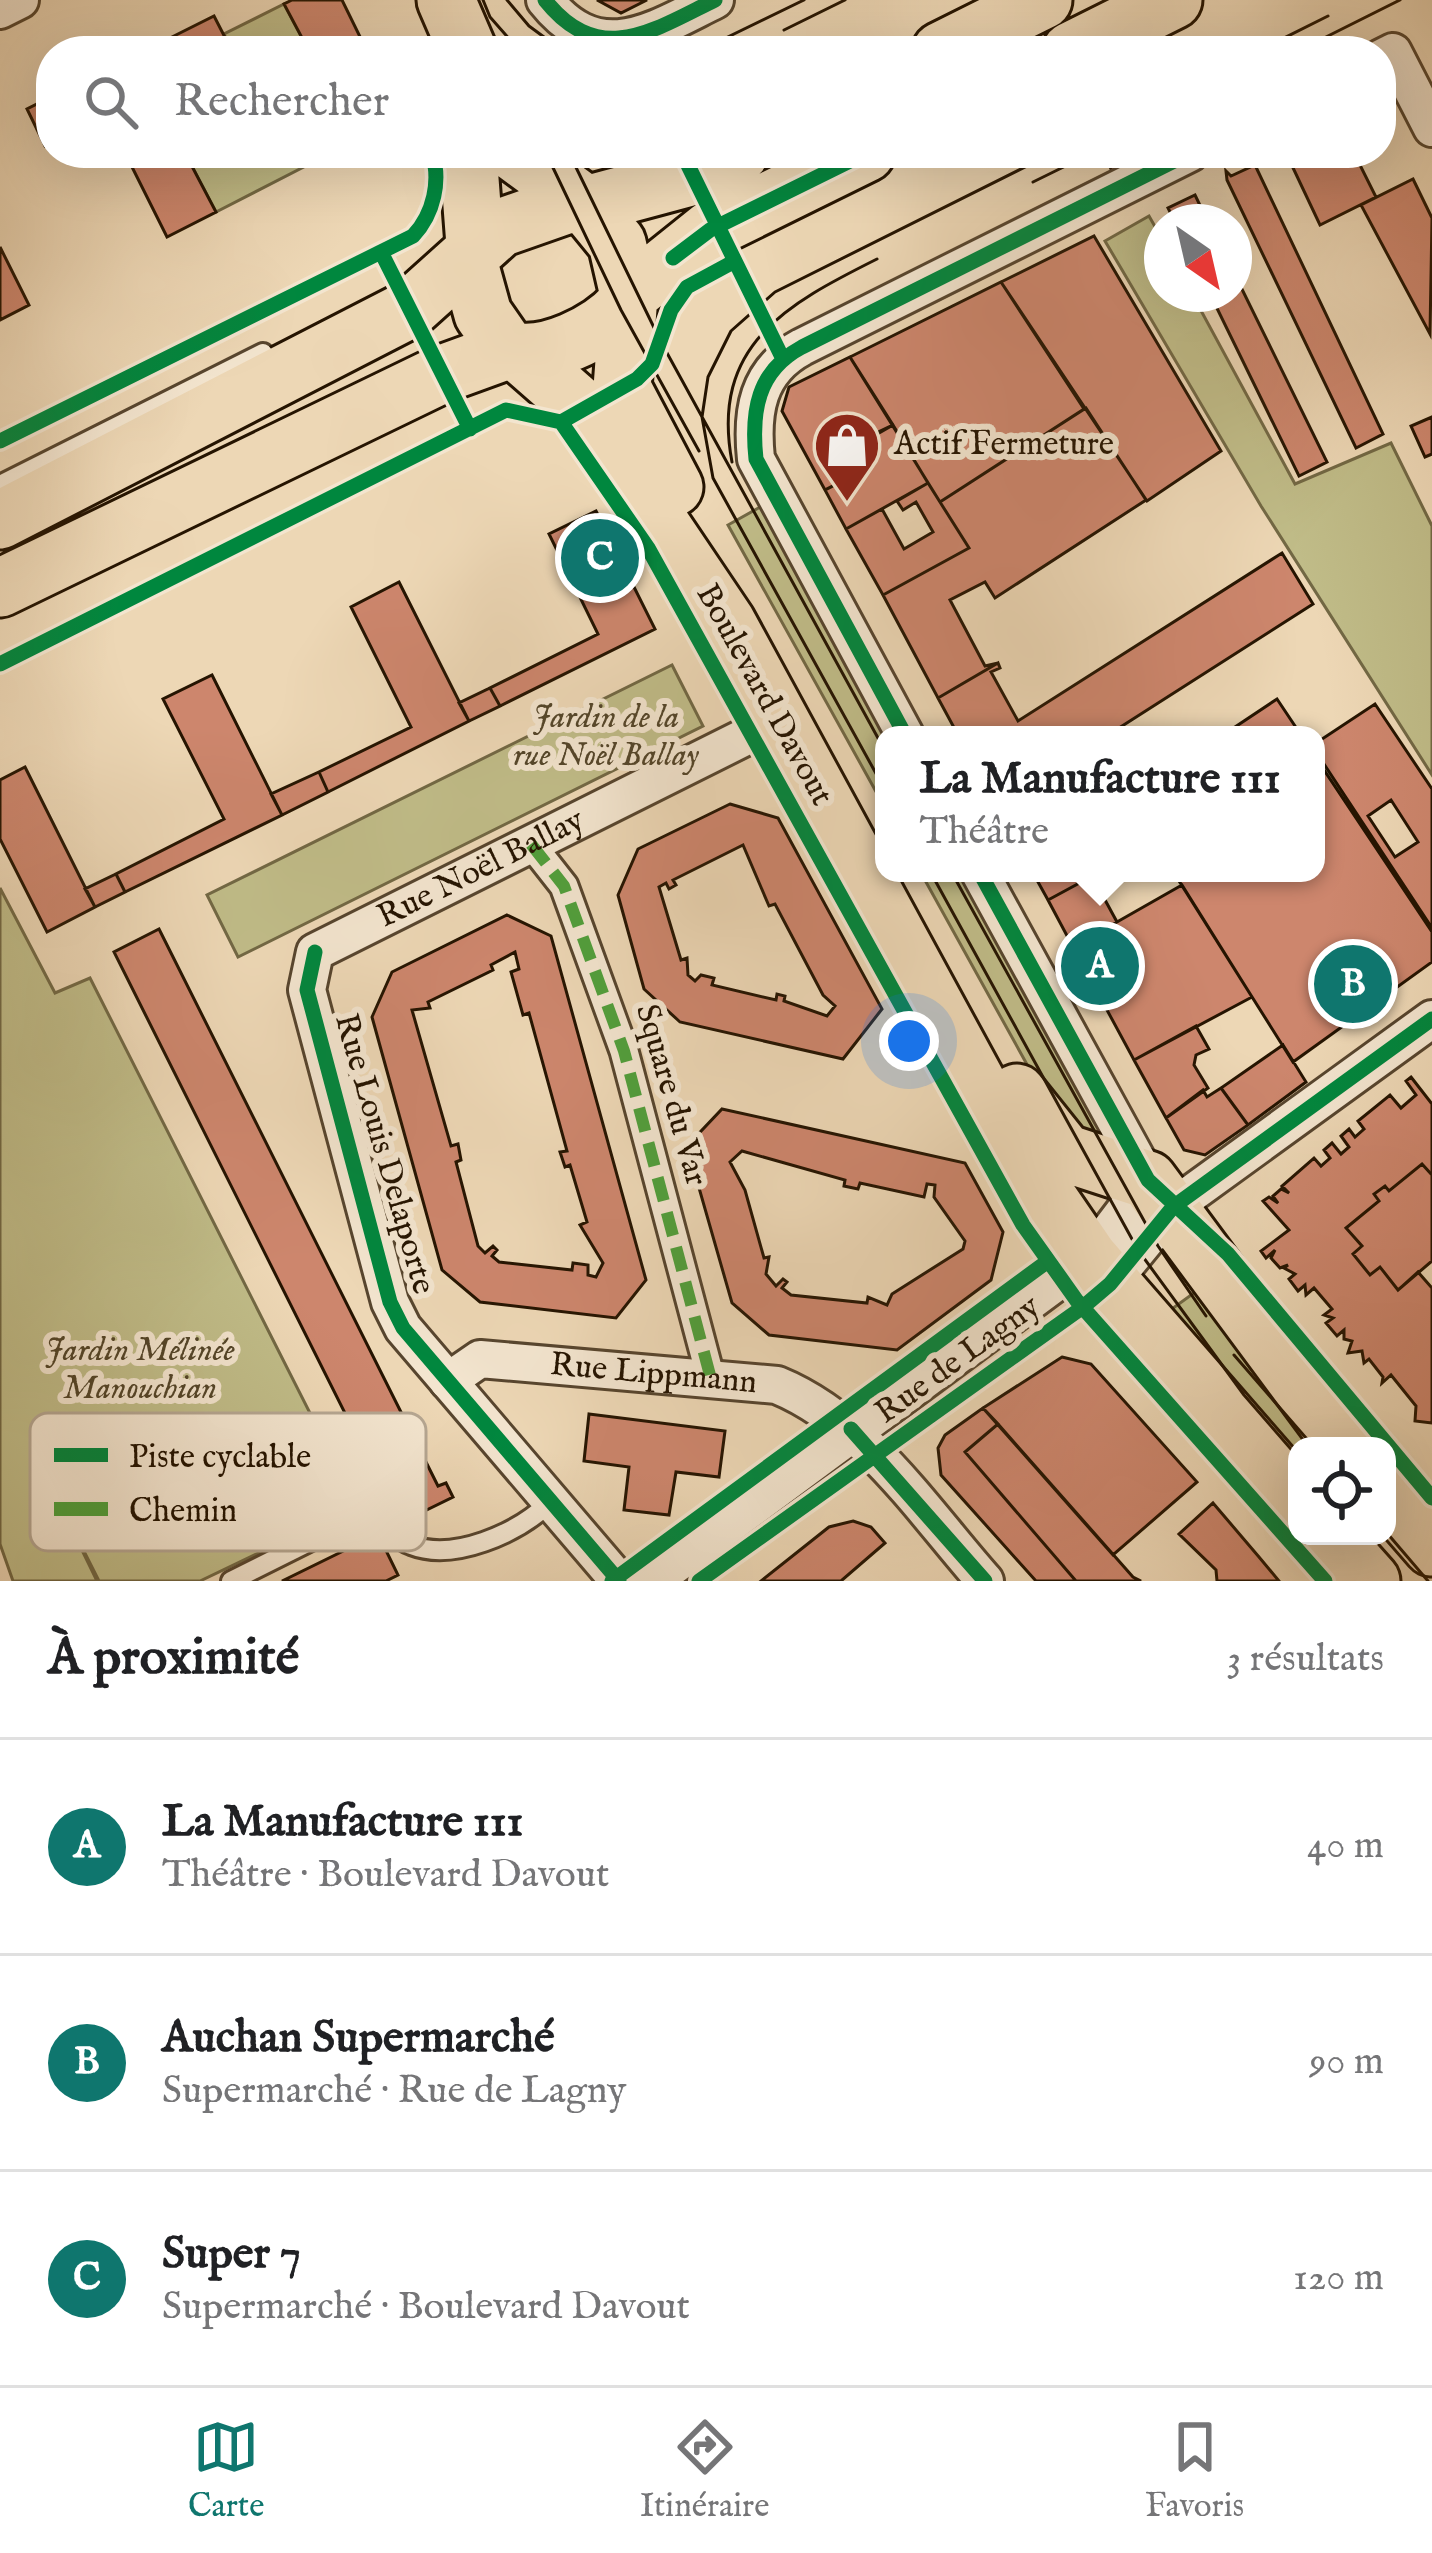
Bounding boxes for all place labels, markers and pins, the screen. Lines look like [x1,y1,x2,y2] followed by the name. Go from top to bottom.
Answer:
[812,410,882,504] shop icon: Actif Fermeture
[893,424,1114,466] place label: Actif Fermeture
[561,513,639,603] pin: C
[1061,921,1139,1011] pin: A
[1314,939,1392,1029] pin: B

